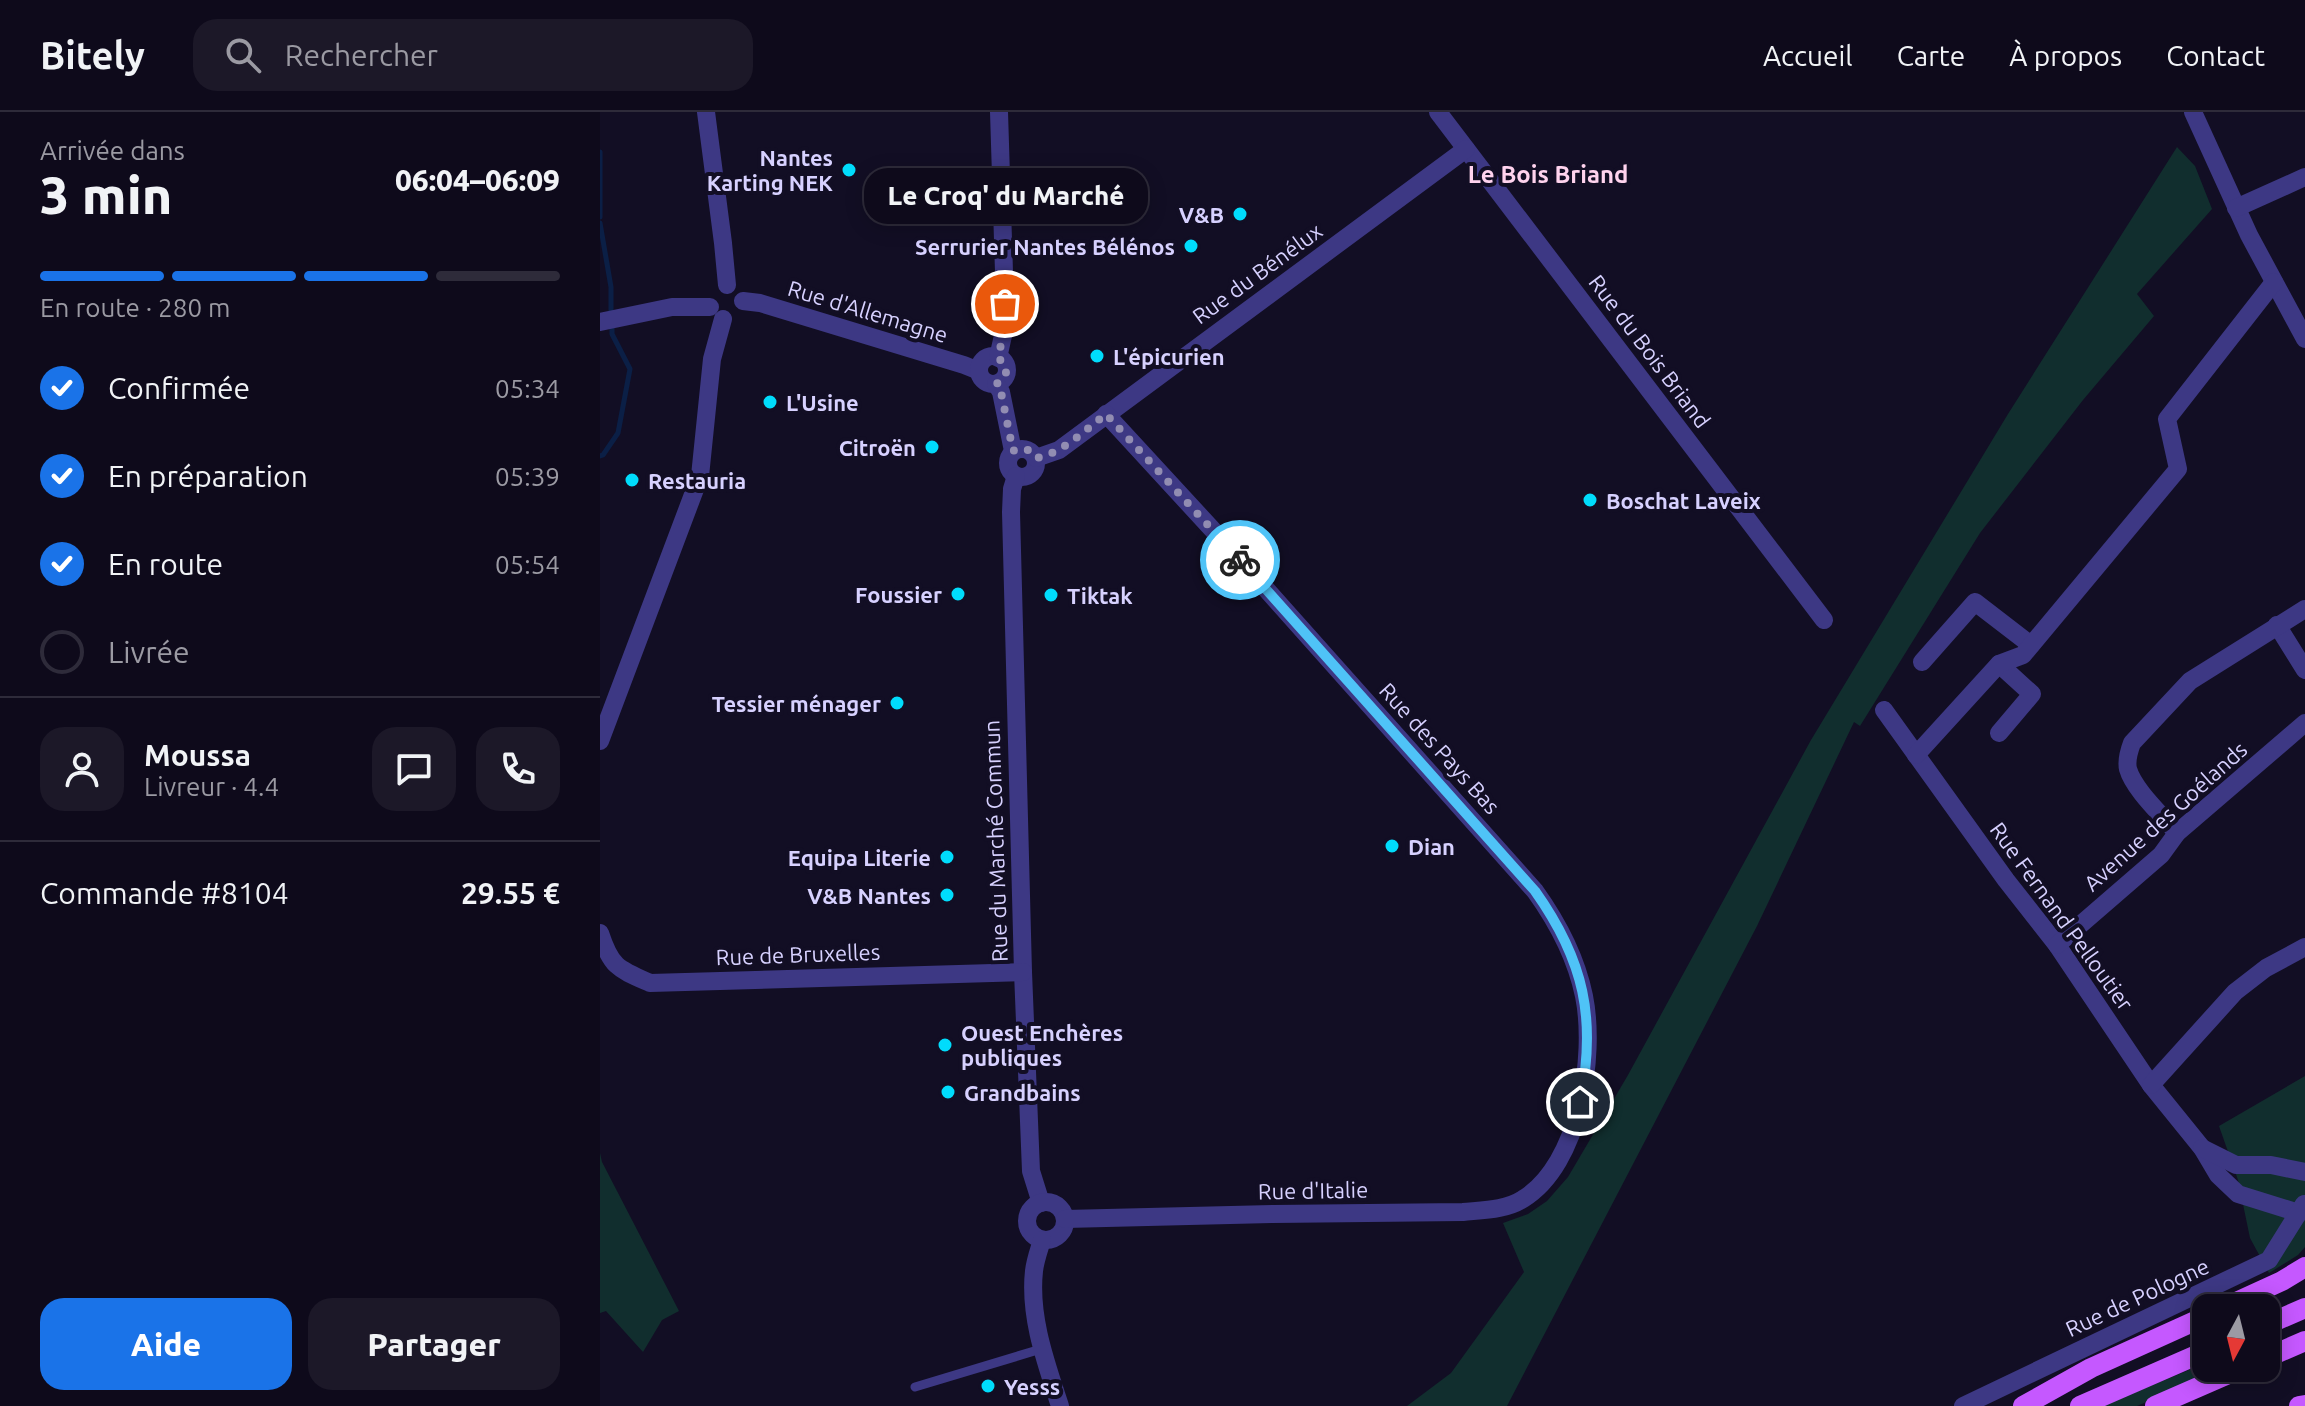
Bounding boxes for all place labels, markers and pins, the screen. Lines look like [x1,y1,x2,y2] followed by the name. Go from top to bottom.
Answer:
[707,145,833,195] place label: Nantes Karting NEK
[840,161,858,179] marker: Nantes Karting NEK
[863,168,1147,224] callout: Le Croq' du Marché
[1179,202,1224,227] place label: V&B
[1231,205,1249,223] marker: V&B
[915,234,1175,259] place label: Serrurier Nantes Bélénos
[1182,237,1200,255] marker: Serrurier Nantes Bélénos
[971,270,1039,338] pin
[1113,344,1225,369] place label: L'épicurien
[1088,347,1106,365] marker: L'épicurien
[786,390,859,415] place label: L'Usine
[761,393,779,411] marker: L'Usine
[839,435,916,460] place label: Citroën
[923,438,941,456] marker: Citroën
[648,468,746,493] place label: Restauria
[623,471,641,489] marker: Restauria
[1606,488,1761,513] place label: Boschat Laveix
[1581,491,1599,509] marker: Boschat Laveix
[855,582,942,607] place label: Foussier
[1067,583,1133,608] place label: Tiktak
[949,585,967,603] marker: Foussier
[1042,586,1060,604] marker: Tiktak
[712,691,881,716] place label: Tessier ménager
[888,694,906,712] marker: Tessier ménager
[1408,834,1455,859] place label: Dian
[1383,837,1401,855] marker: Dian
[788,845,931,870] place label: Equipa Literie
[938,848,956,866] marker: Equipa Literie
[807,883,931,908] place label: V&B Nantes
[938,886,956,904] marker: V&B Nantes
[961,1020,1123,1070] place label: Ouest Enchères publiques
[936,1036,954,1054] marker: Ouest Enchères publiques
[1546,1068,1614,1136] pin
[964,1080,1081,1105] place label: Grandbains
[939,1083,957,1101] marker: Grandbains
[1004,1374,1060,1399] place label: Yesss
[979,1377,997,1395] marker: Yesss

